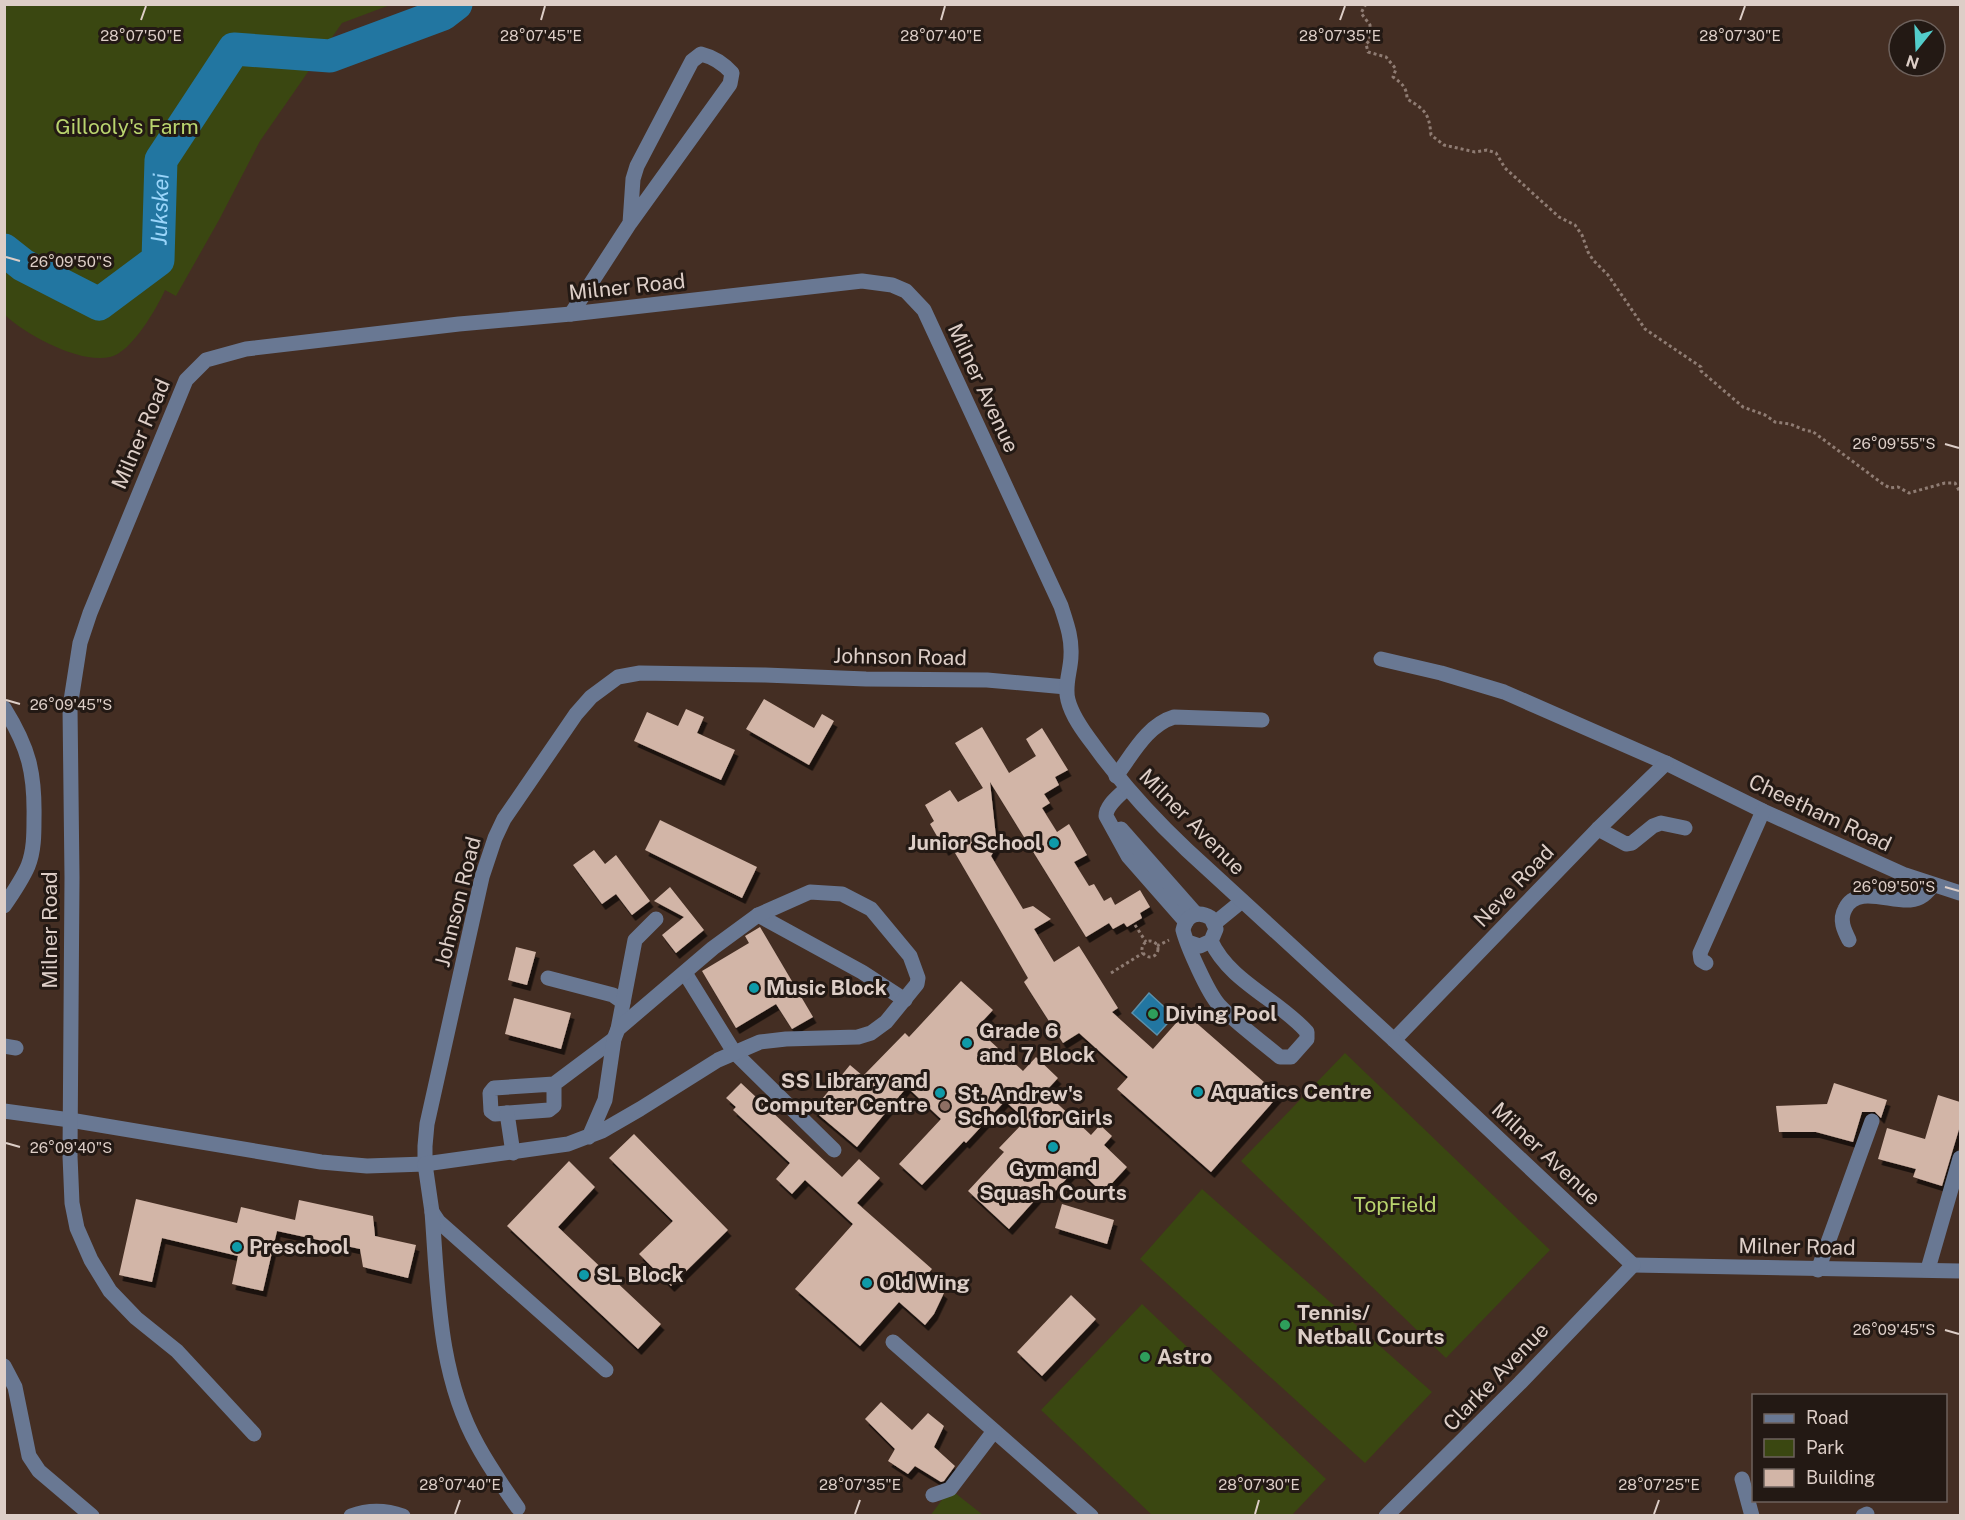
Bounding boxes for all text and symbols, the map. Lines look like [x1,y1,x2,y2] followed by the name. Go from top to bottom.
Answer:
[1887,18,1947,78] north arrow
[100,27,182,44] text: 28°07'50"E
[500,27,582,44] text: 28°07'45"E
[900,27,982,44] text: 28°07'40"E
[1299,27,1381,44] text: 28°07'35"E
[1699,27,1781,44] text: 28°07'30"E
[1904,51,1921,73] text: N
[55,114,199,139] park label: Gillooly's Farm
[145,172,174,246] water label: Jukskei
[30,253,112,270] text: 26°09'50"S
[567,268,687,305] street label: Milner Road
[943,319,1024,456] street label: Milner Avenue
[106,375,175,493] street label: Milner Road
[1852,435,1936,452] text: 26°09'55"S
[833,643,967,670] street label: Johnson Road
[30,696,112,713] text: 26°09'45"S
[1134,763,1251,880] street label: Milner Avenue
[1745,769,1896,857] street label: Cheetham Road
[908,830,1042,855] place label: Junior School
[429,834,486,970] street label: Johnson Road
[1047,836,1061,850] marker: Junior School
[1468,839,1559,932] street label: Neve Road
[37,871,62,989] street label: Milner Road
[1853,878,1935,895] text: 26°09'50"S
[766,975,887,1000] place label: Music Block
[747,981,761,995] marker: Music Block
[1165,1001,1277,1026] place label: Diving Pool
[1146,1007,1160,1021] marker: Diving Pool
[979,1018,1095,1067] place label: Grade 6 and 7 Block
[960,1036,974,1050] marker: Grade 6 and 7 Block
[754,1068,928,1117] place label: SS Library and Computer Centre
[1210,1079,1372,1104] place label: Aquatics Centre
[957,1081,1113,1130] place label: St. Andrew's School for Girls
[1191,1085,1205,1099] marker: Aquatics Centre
[933,1086,947,1100] marker: SS Library and Computer Centre
[1487,1097,1606,1210] street label: Milner Avenue
[938,1099,952,1113] marker: St. Andrew's School for Girls
[30,1139,112,1156] text: 26°09'40"S
[1046,1140,1060,1154] marker: Gym and Squash Courts
[979,1156,1127,1205] place label: Gym and Squash Courts
[1353,1192,1437,1217] park label: TopField
[1738,1233,1856,1260] street label: Milner Road
[249,1234,350,1259] place label: Preschool
[230,1240,244,1254] marker: Preschool
[596,1262,684,1287] place label: SL Block
[577,1268,591,1282] marker: SL Block
[879,1270,970,1295] place label: Old Wing
[860,1276,874,1290] marker: Old Wing
[1297,1300,1445,1349] place label: Tennis/ Netball Courts
[1438,1317,1554,1436] street label: Clarke Avenue
[1278,1318,1292,1332] marker: Tennis/ Netball Courts
[1853,1321,1935,1338] text: 26°09'45"S
[1157,1344,1212,1369] place label: Astro
[1138,1350,1152,1364] marker: Astro
[1752,1394,1947,1502] legend
[1806,1407,1849,1428] text: Road
[1806,1437,1844,1458] text: Park
[1806,1467,1875,1488] text: Building
[419,1476,501,1493] text: 28°07'40"E
[819,1476,901,1493] text: 28°07'35"E
[1218,1476,1300,1493] text: 28°07'30"E
[1618,1476,1700,1493] text: 28°07'25"E

